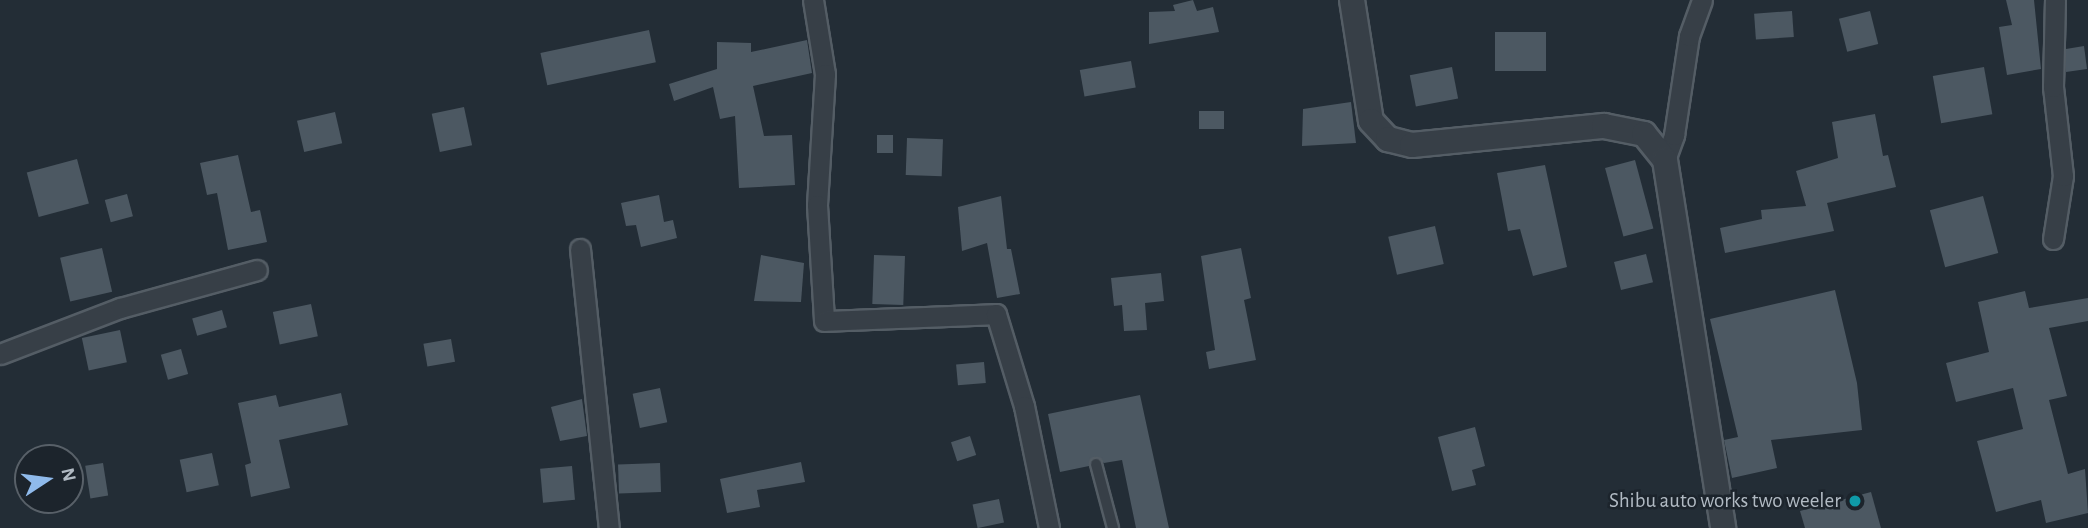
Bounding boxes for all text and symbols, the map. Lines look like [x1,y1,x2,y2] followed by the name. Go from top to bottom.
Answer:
[14,444,84,514] north arrow
[57,466,79,483] text: N
[1609,488,1841,514] place label: Shibu auto works two weeler
[1847,493,1863,509] marker: Shibu auto works two weeler

